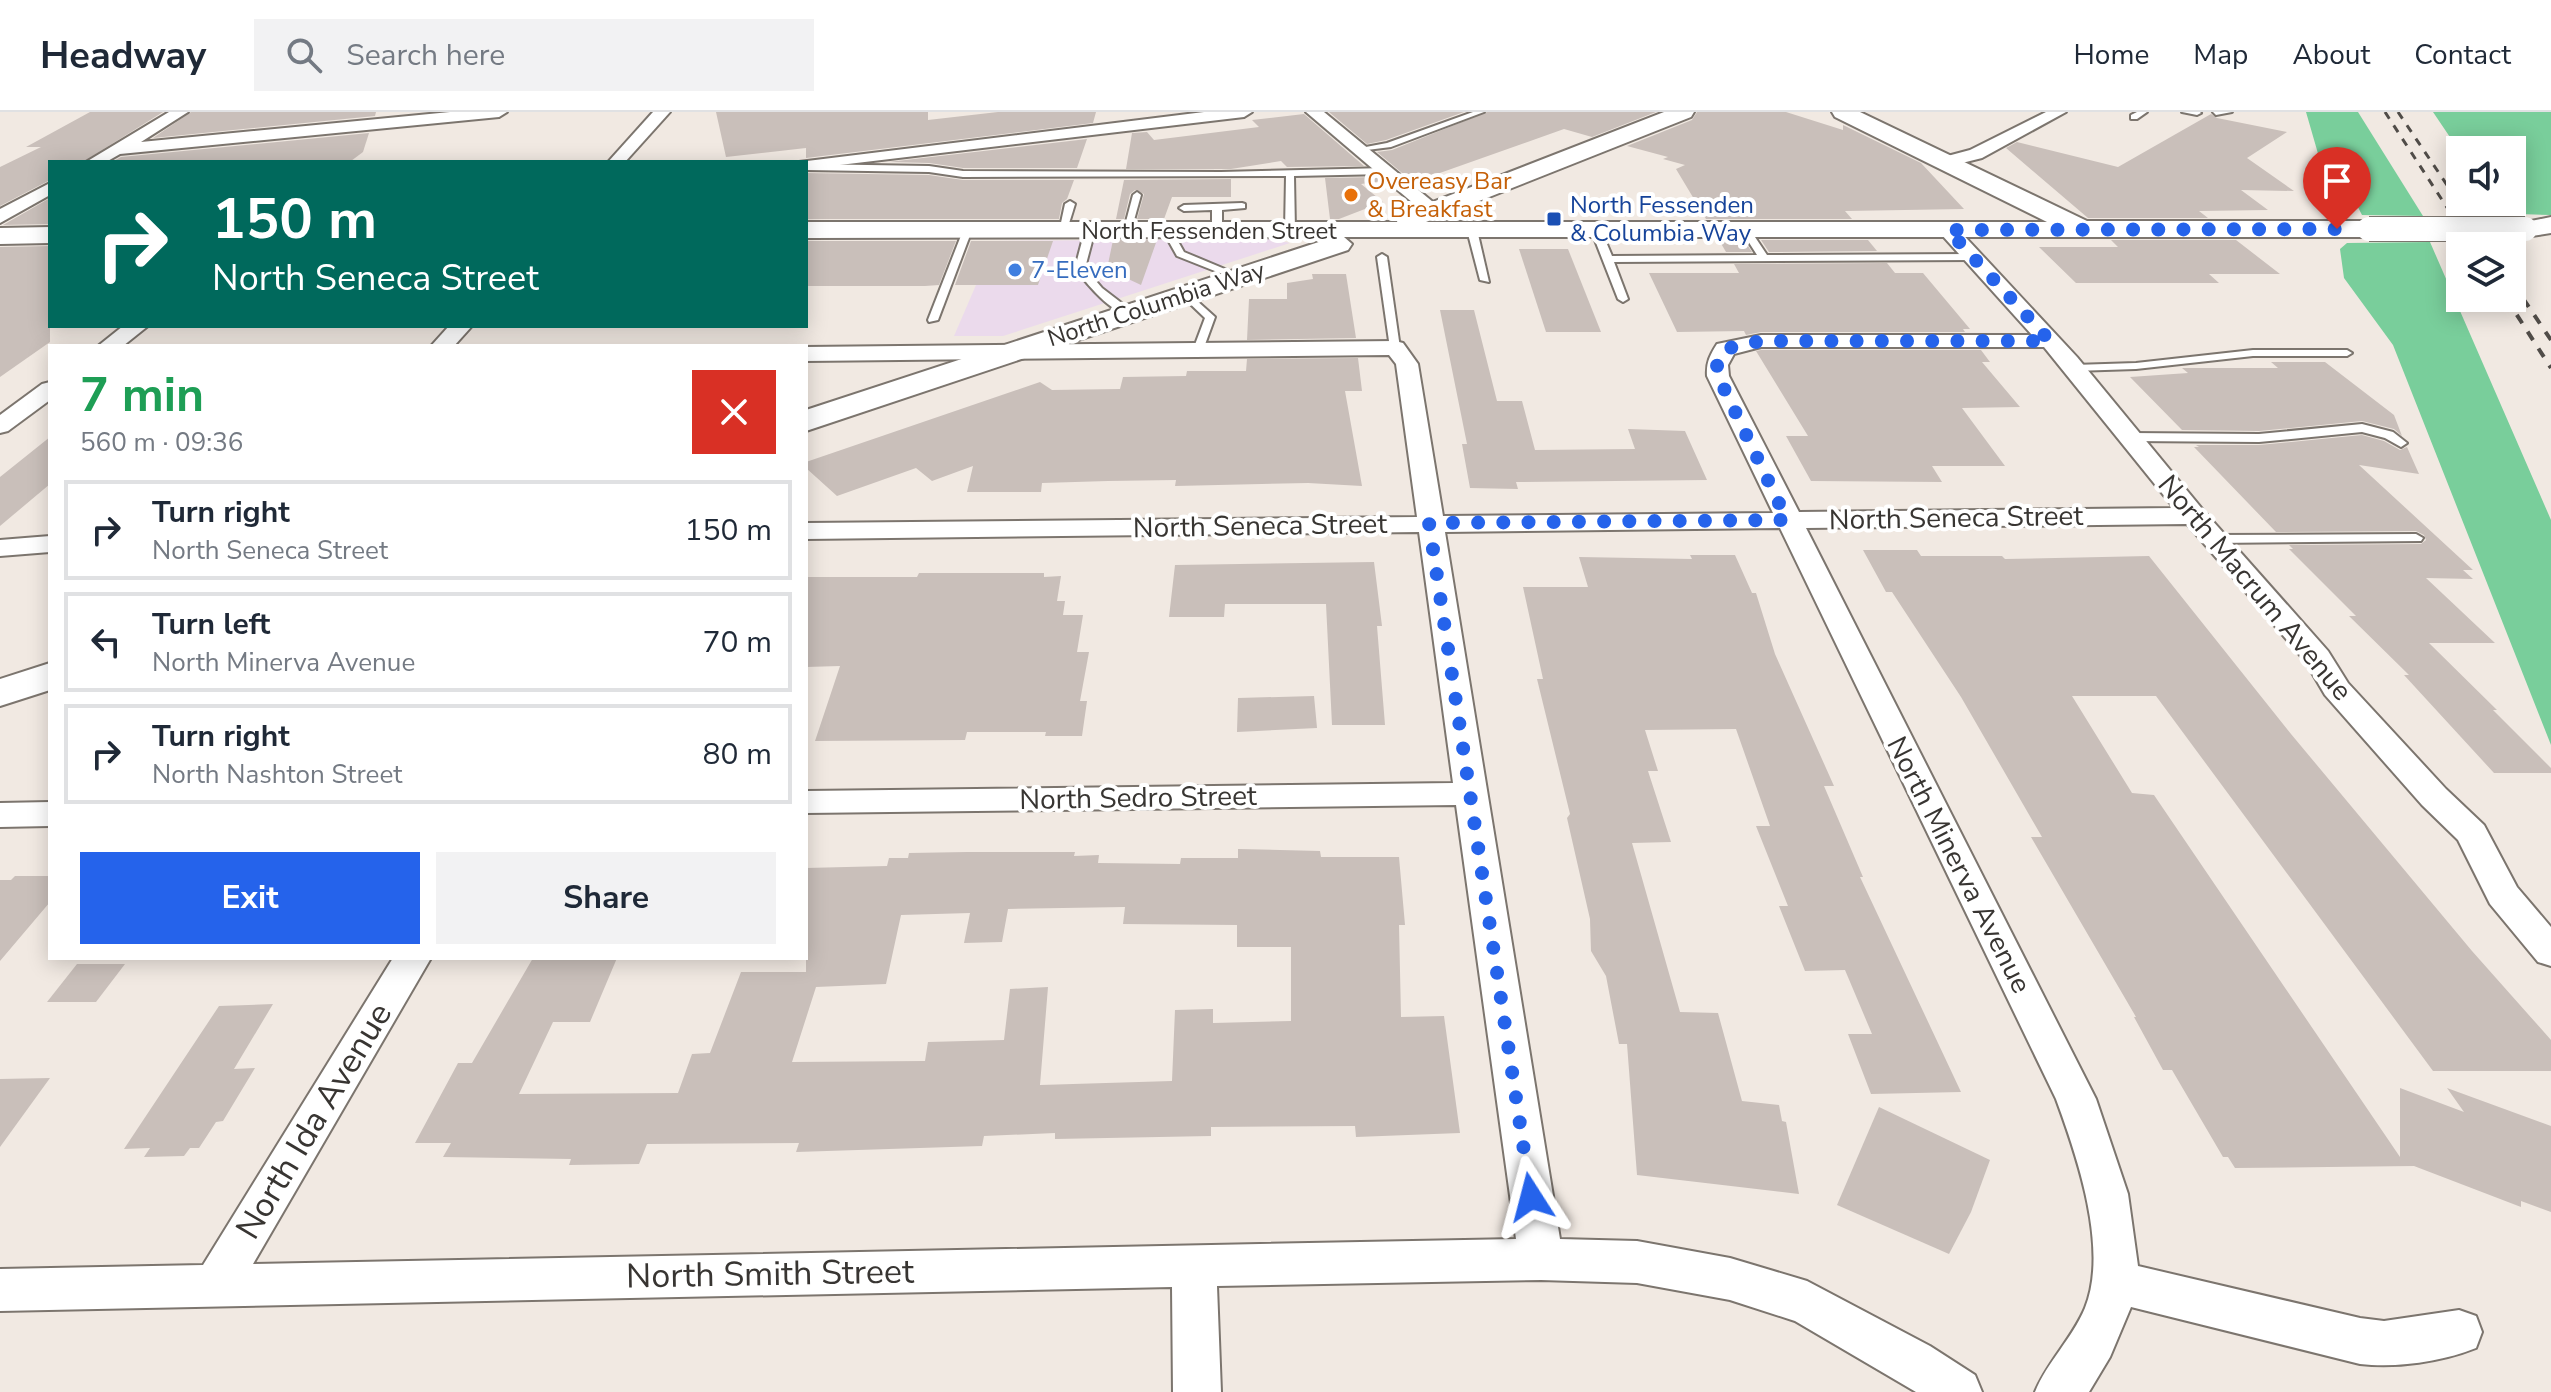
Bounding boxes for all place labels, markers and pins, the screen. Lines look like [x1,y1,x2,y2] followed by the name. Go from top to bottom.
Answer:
[2303,147,2371,229] pin
[1367,165,1512,225] place label: Overeasy Bar & Breakfast
[1342,186,1360,204] marker: Overeasy Bar & Breakfast
[1570,189,1754,249] place label: North Fessenden & Columbia Way
[1545,210,1563,228] marker: North Fessenden & Columbia Way
[1031,254,1128,286] place label: 7-Eleven
[1006,261,1024,279] marker: 7-Eleven

